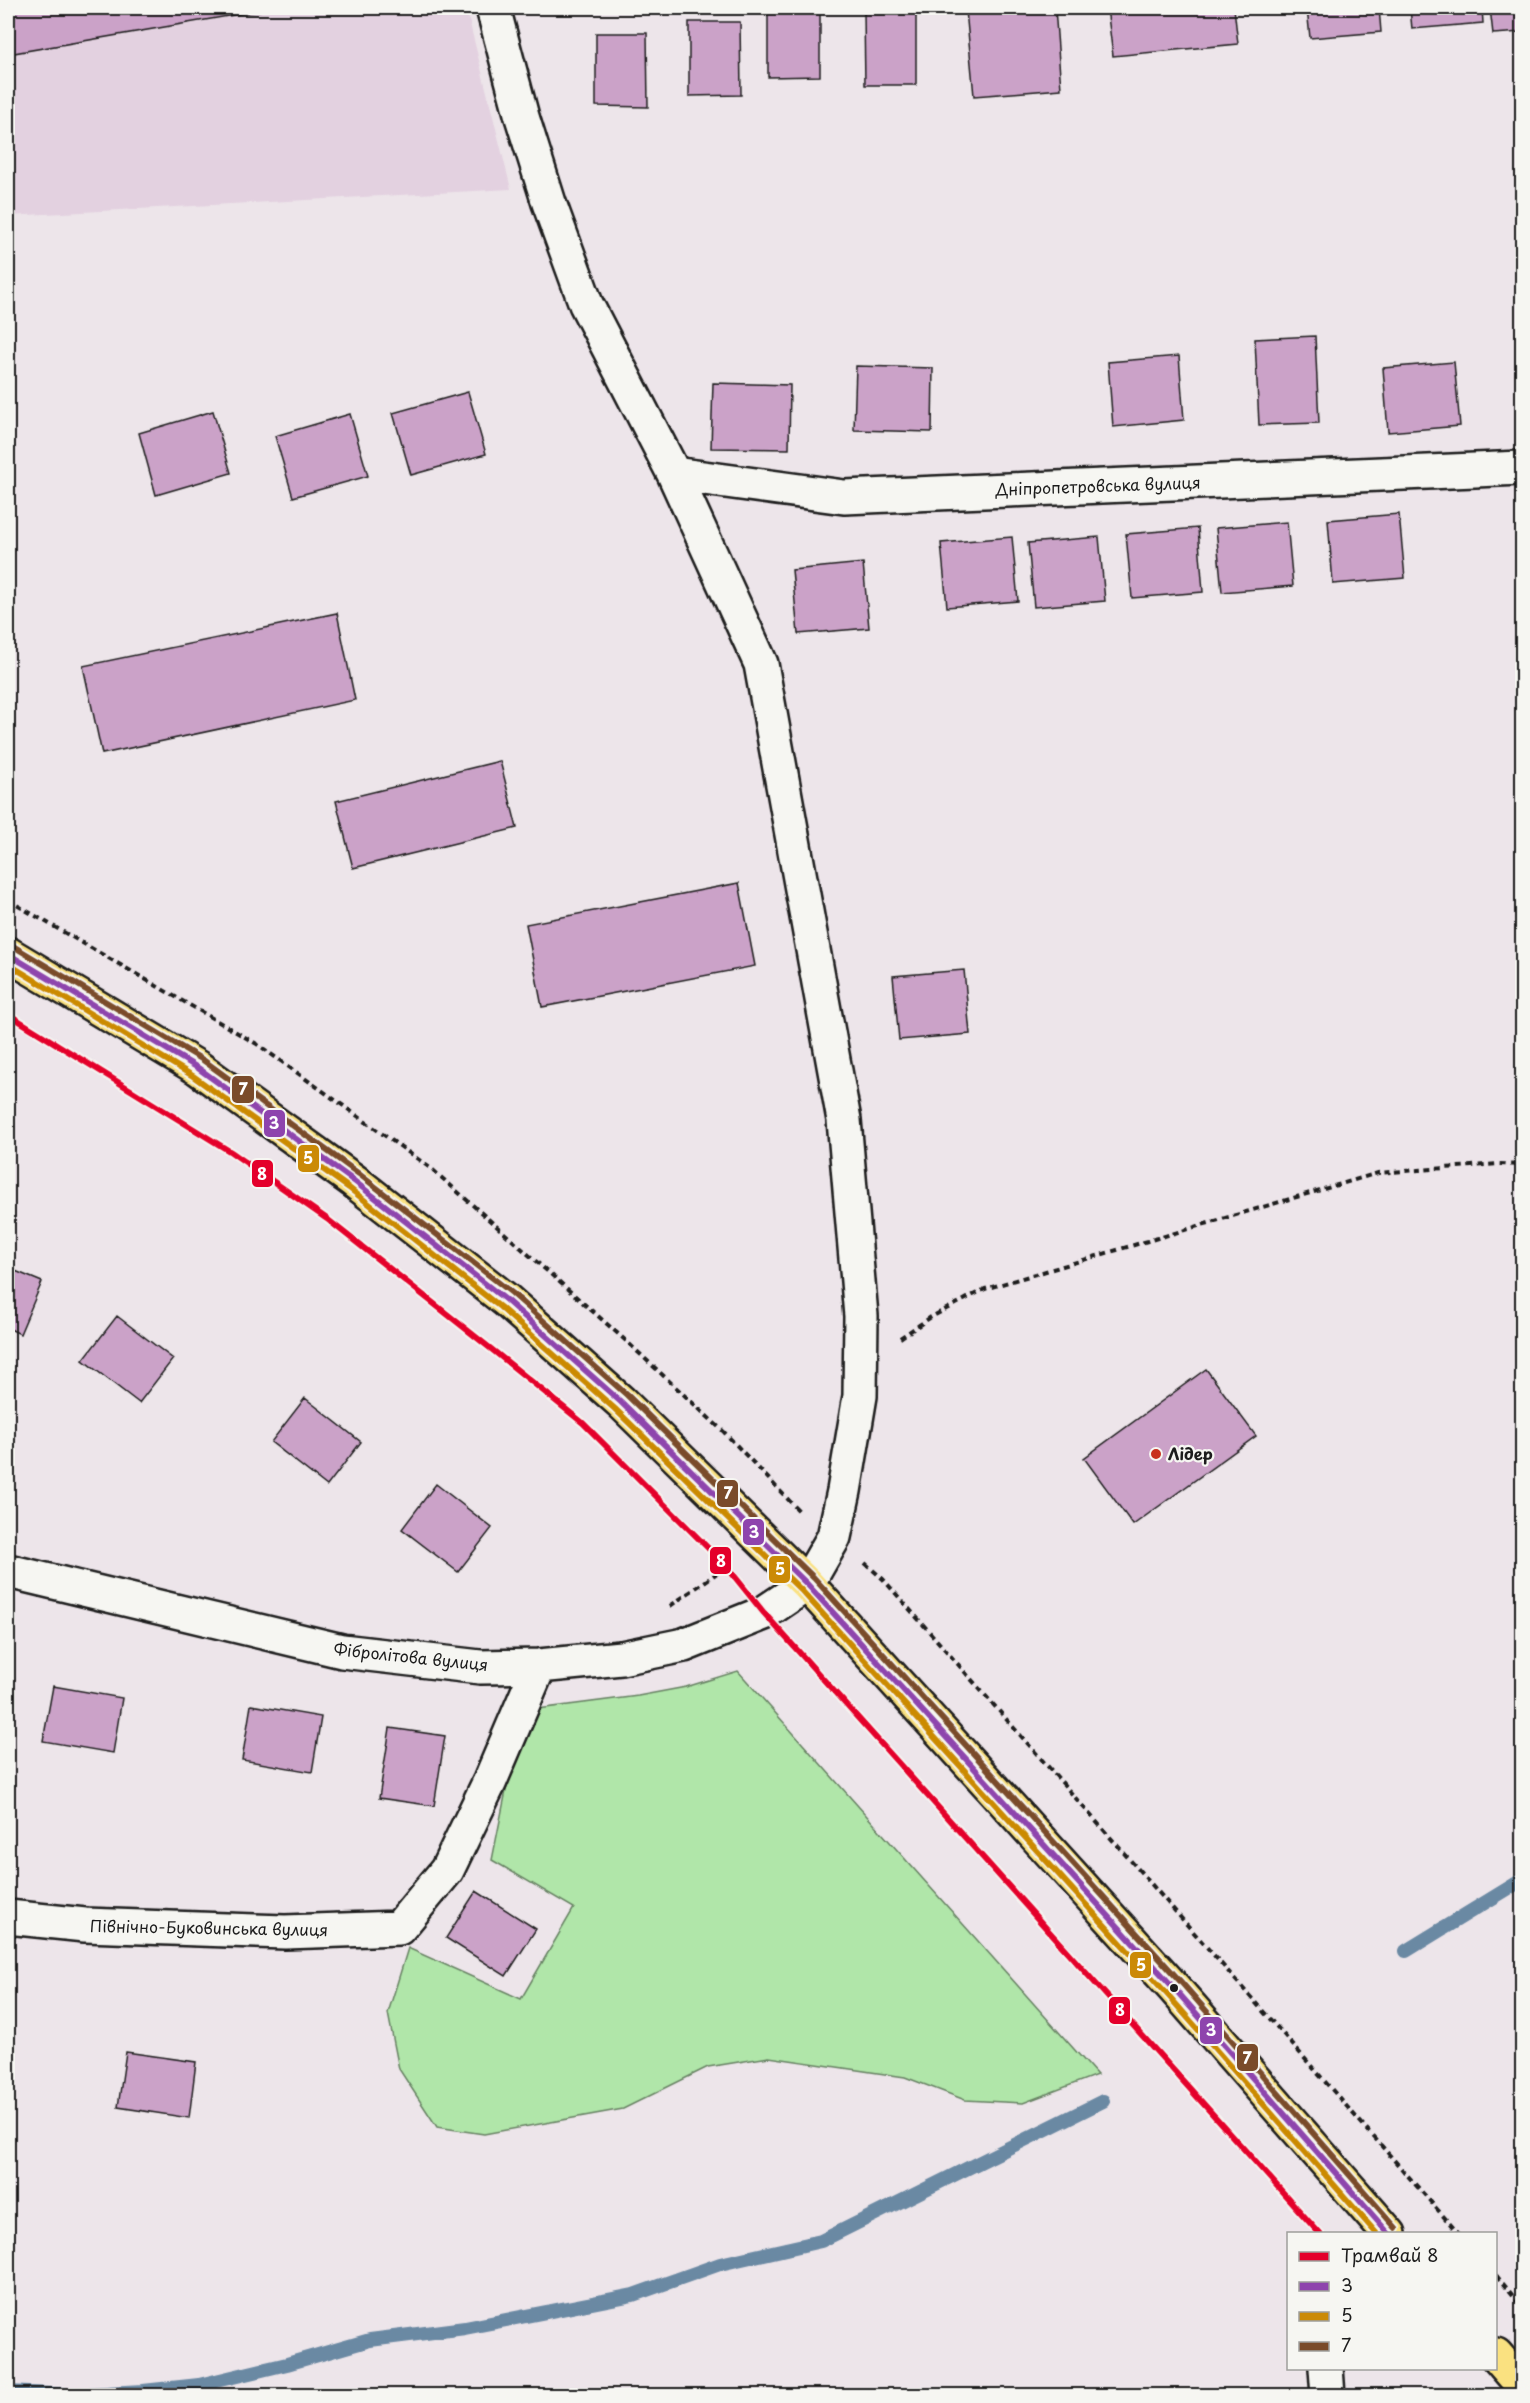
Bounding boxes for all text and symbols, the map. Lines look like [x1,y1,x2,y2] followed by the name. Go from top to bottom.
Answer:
[994,469,1201,501] street label: Дніпропетровська вулиця
[231,1075,255,1104] line badge: 7
[238,1076,248,1100] text: 7
[263,1109,286,1138] line badge: 3
[269,1110,279,1134] text: 3
[297,1144,320,1173] line badge: 5
[303,1145,313,1169] text: 5
[251,1159,274,1188] line badge: 8
[257,1161,267,1185] text: 8
[1168,1441,1213,1465] place label: Лідер
[1149,1447,1163,1461] marker: Лідер
[716,1479,739,1508] line badge: 7
[723,1480,733,1504] text: 7
[742,1518,765,1546] line badge: 3
[749,1519,759,1543] text: 3
[709,1546,732,1575] line badge: 8
[716,1548,726,1572] text: 8
[768,1555,791,1584] line badge: 5
[775,1556,785,1580] text: 5
[333,1636,489,1676] street label: Фібролітова вулиця
[90,1913,328,1941] street label: Північно-Буковинська вулиця
[1129,1951,1152,1979] line badge: 5
[1136,1952,1146,1976] text: 5
[1168,1982,1180,1994] unlabelled marker
[1108,1996,1131,2025] line badge: 8
[1115,1997,1125,2021] text: 8
[1199,2016,1223,2045] line badge: 3
[1206,2017,1216,2041] text: 3
[1236,2043,1259,2072] line badge: 7
[1242,2045,1252,2069] text: 7
[1287,2232,1497,2370] legend
[1341,2241,1438,2268] text: Трамвай 8
[1341,2271,1353,2298] text: 3
[1341,2301,1353,2328] text: 5
[1341,2331,1351,2358] text: 7

